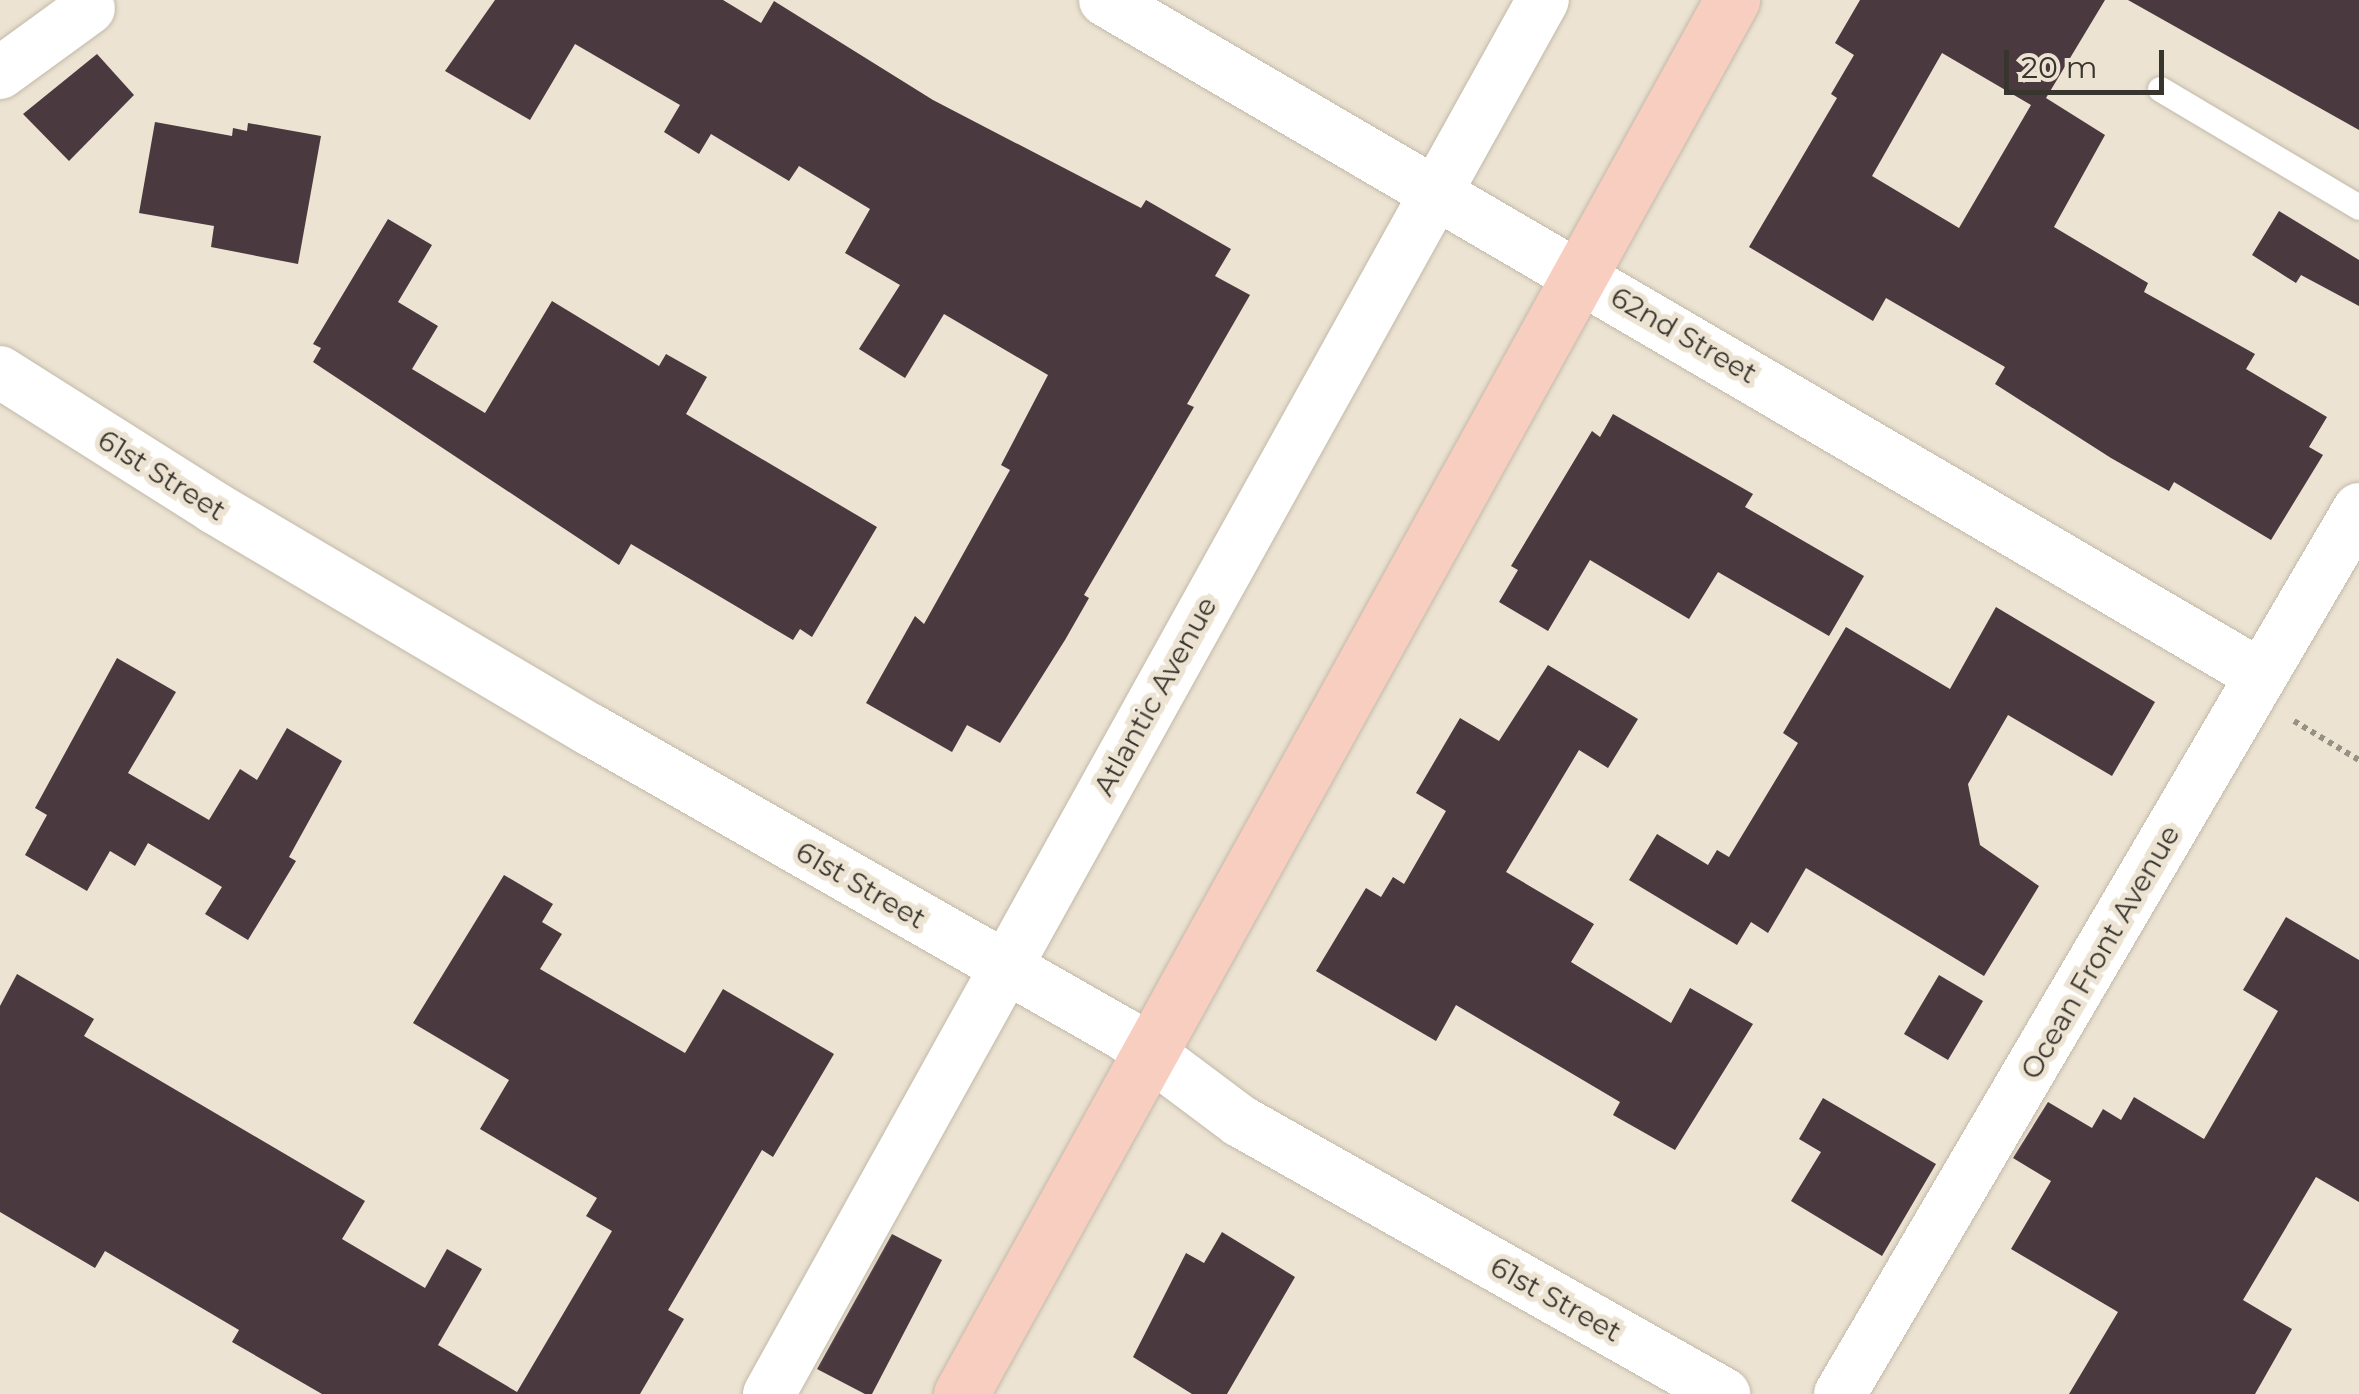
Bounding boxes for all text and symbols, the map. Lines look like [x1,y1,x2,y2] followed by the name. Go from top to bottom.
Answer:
[2009,30,2169,92] scale bar
[2021,49,2098,86] text: 20 m
[1605,280,1763,390] street label: 62nd Street
[92,423,232,527] street label: 61st Street
[1087,591,1223,801] street label: Atlantic Avenue
[2014,819,2186,1085] street label: Ocean Front Avenue
[790,834,932,936] street label: 61st Street
[1485,1249,1627,1349] street label: 61st Street

